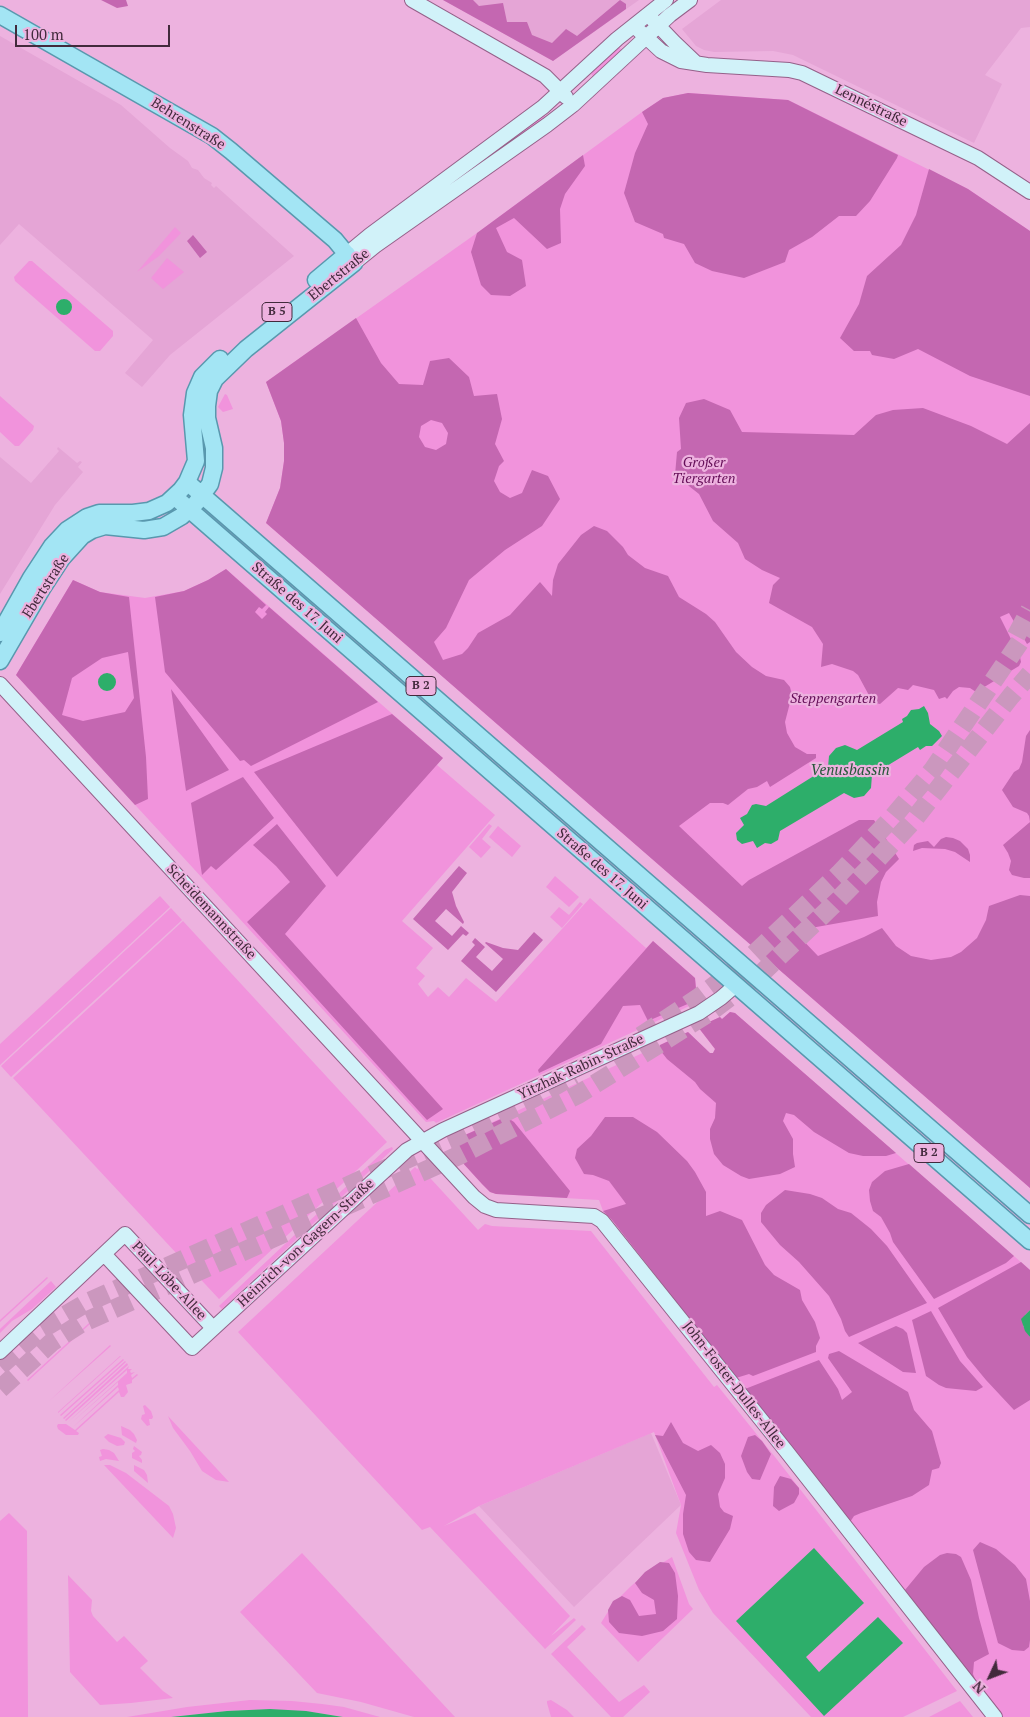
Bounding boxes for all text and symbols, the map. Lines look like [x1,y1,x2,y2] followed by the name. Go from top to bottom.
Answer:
[18,15,172,47] scale bar
[23,24,64,44] text: 100 m
[832,81,910,131] street label: Lennéstraße
[148,95,228,153] street label: Behrenstraße
[305,245,373,305] street label: Ebertstraße
[262,302,292,322] road number: B 5
[673,455,735,488] park label: Großer Tiergarten
[19,551,73,621] street label: Ebertstraße
[248,559,346,647] street label: Straße des 17. Juni
[406,676,436,696] road number: B 2
[790,691,876,707] park label: Steppengarten
[810,762,890,780] water label: Venusbassin
[553,825,651,913] street label: Straße des 17. Juni
[163,861,259,963] street label: Scheidemannstraße
[516,1031,646,1103] street label: Yitzhak-Rabin-Straße
[914,1144,944,1162] road number: B 2
[234,1175,378,1311] street label: Heinrich-von-Gagern-Straße
[128,1238,210,1324] street label: Paul-Löbe-Allee
[679,1318,789,1452] street label: John-Foster-Dulles-Allee
[965,1652,1015,1702] north arrow
[968,1677,989,1698] text: N

